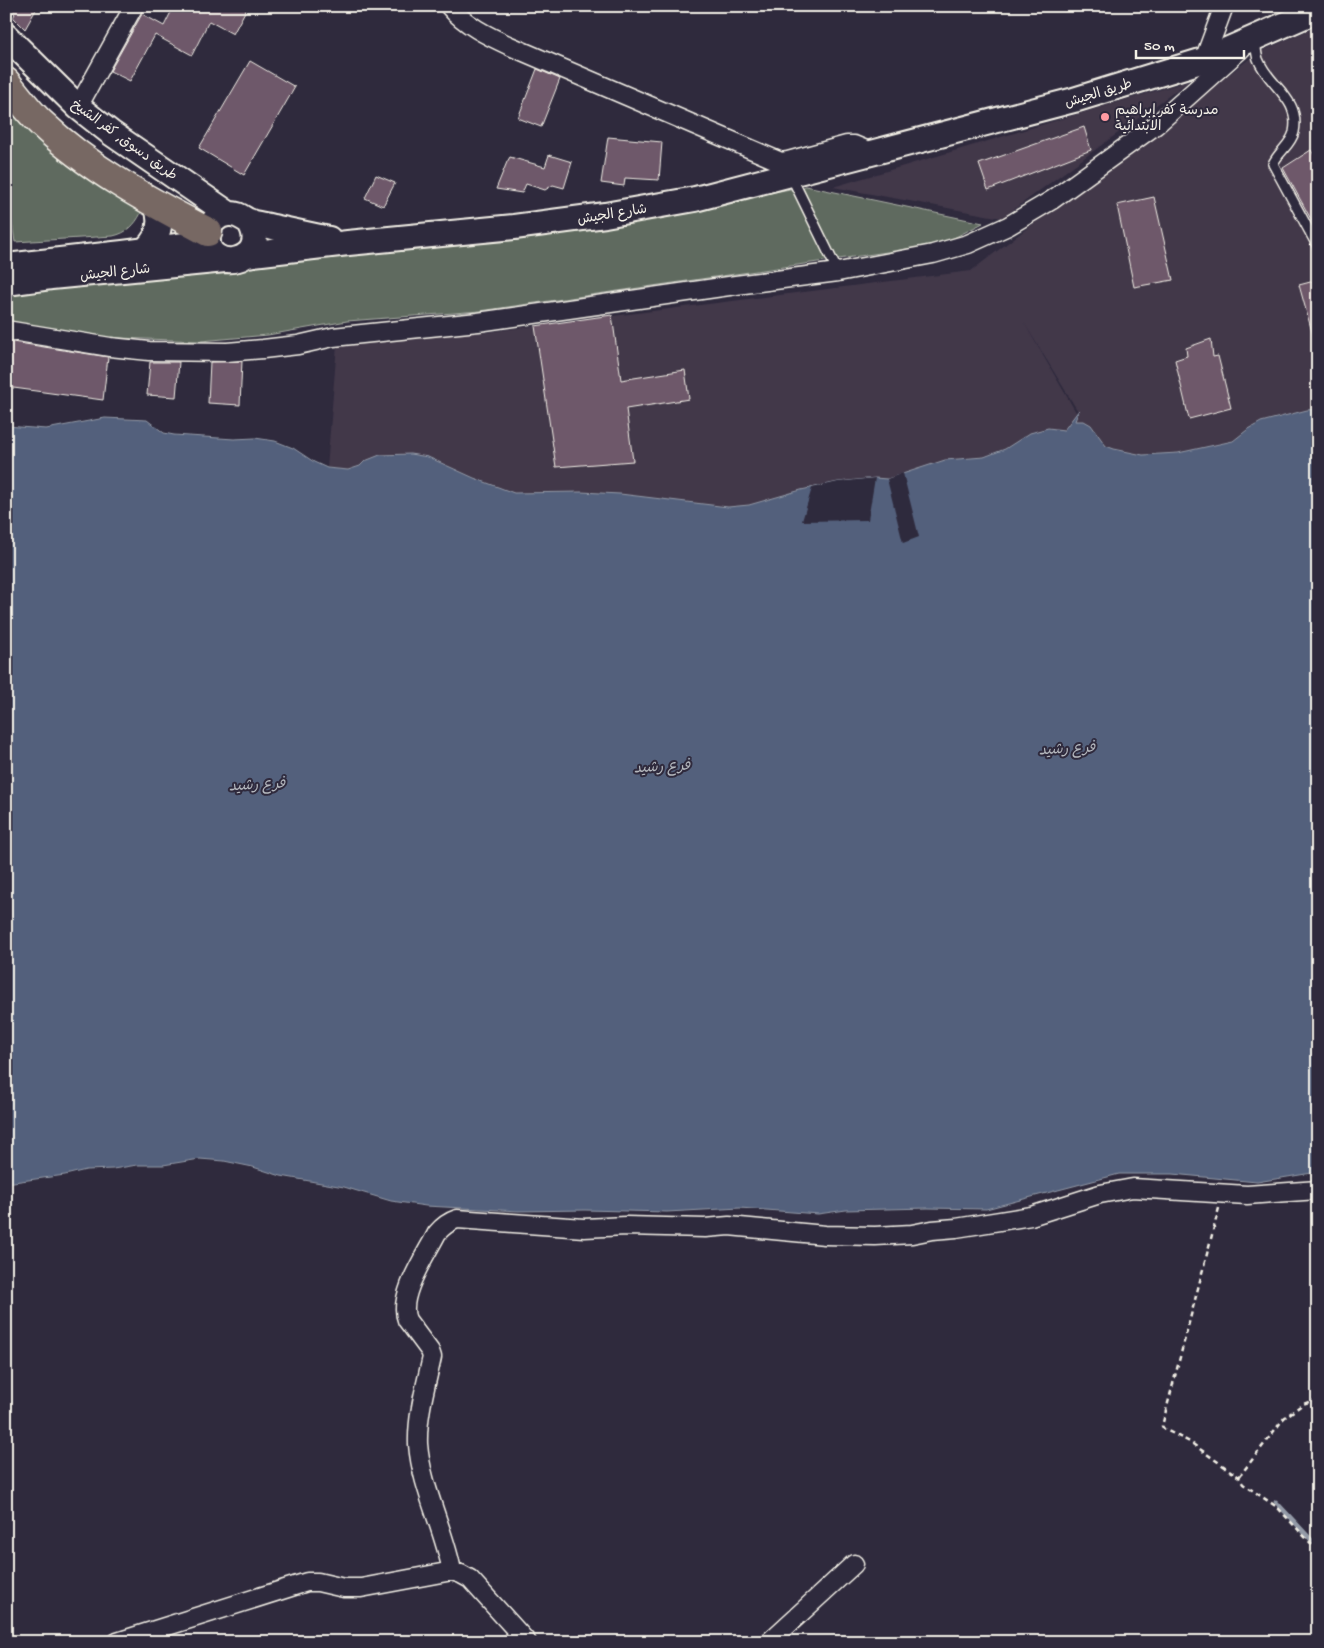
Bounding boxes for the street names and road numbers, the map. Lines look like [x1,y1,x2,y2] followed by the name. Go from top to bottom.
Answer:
[1063,76,1134,113] street label: طريق الجيش
[67,97,180,185] street label: طريق دسوق, كفر الشيخ
[576,202,649,229] street label: شارع الجيش
[79,261,151,286] street label: شارع الجيش

